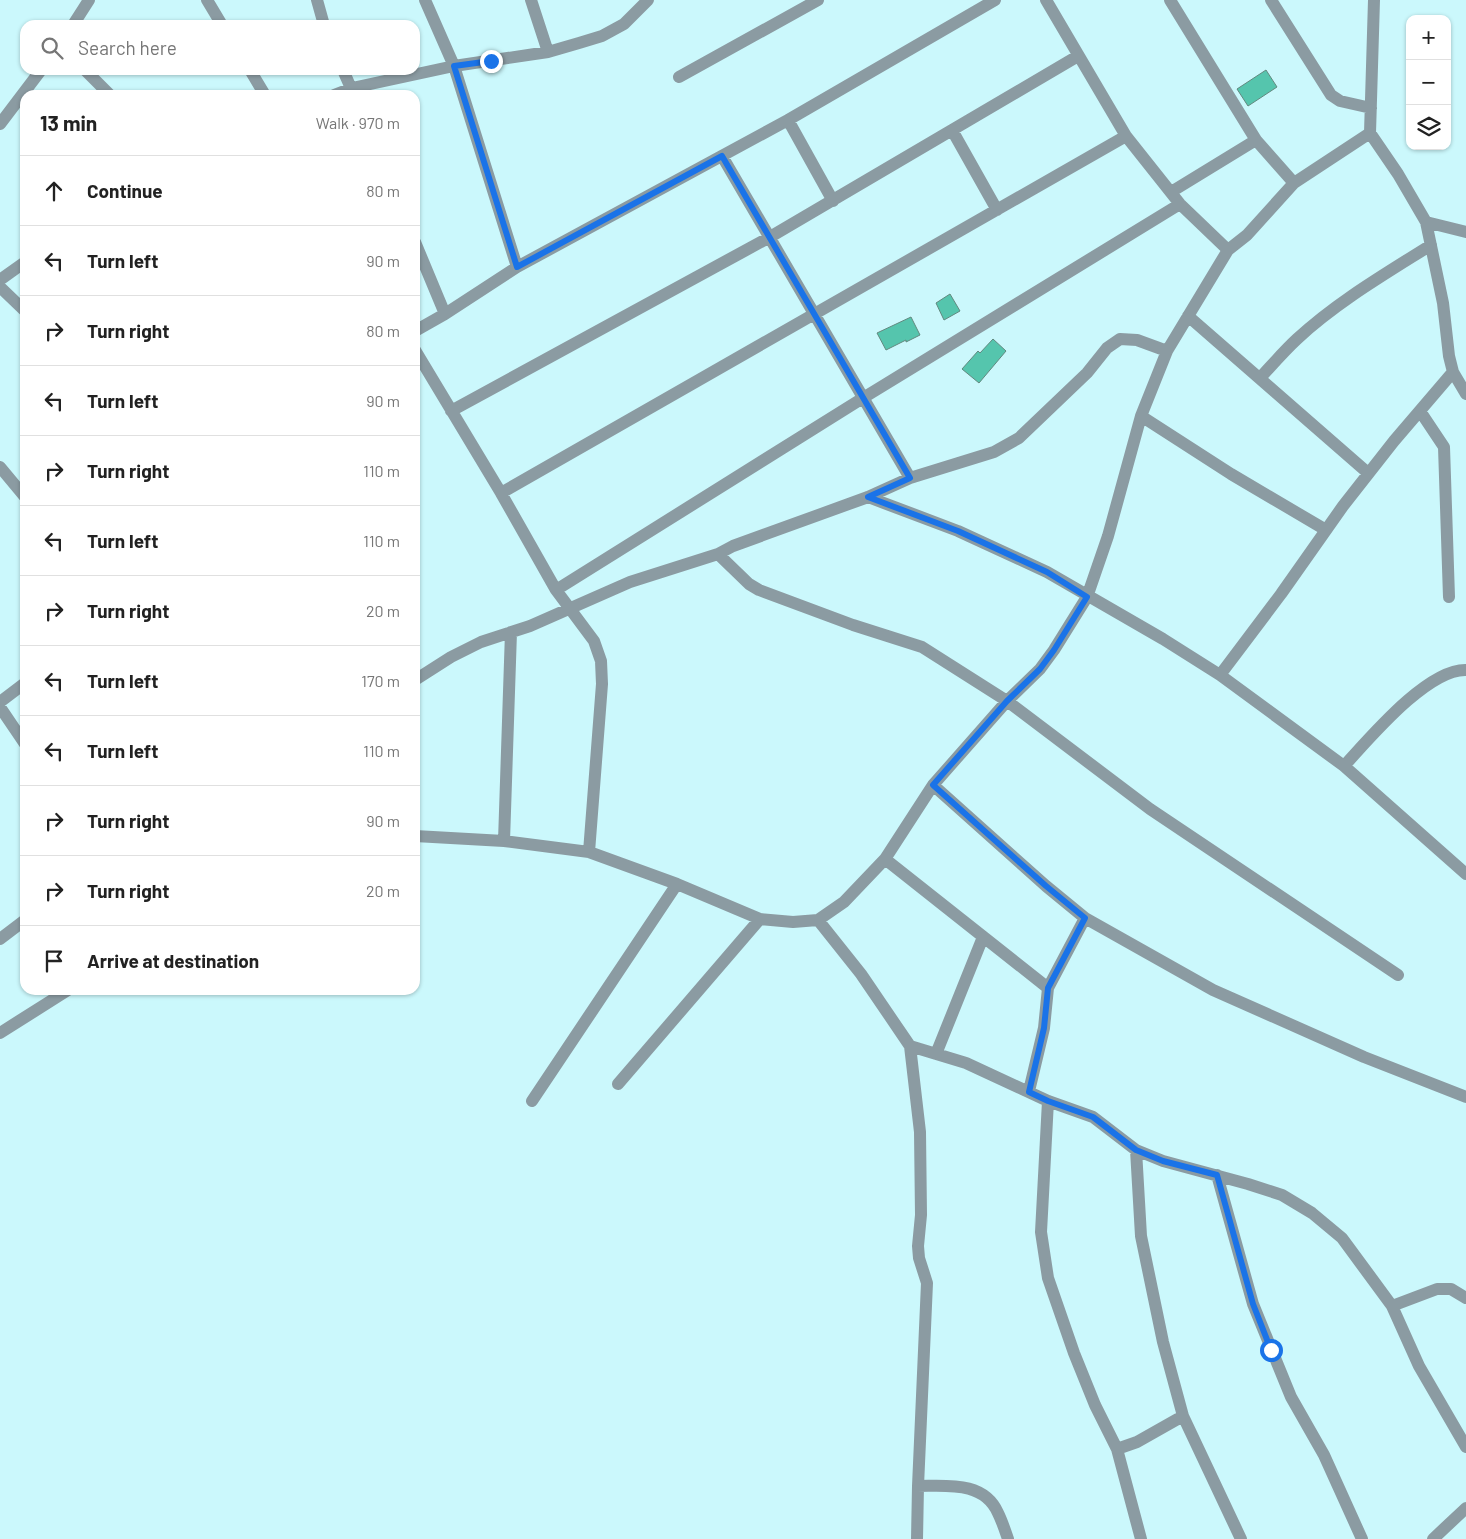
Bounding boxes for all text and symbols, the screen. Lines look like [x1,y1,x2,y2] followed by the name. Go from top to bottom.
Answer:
[1406,15,1451,150] map controls
[1406,15,1451,60] button: +
[20,20,420,75] search box
[38,34,66,62] icon: search
[78,36,177,59] text: Search here
[480,50,503,73] route end
[1406,60,1451,105] button: −
[1406,105,1451,150] button: layers
[40,110,97,135] text: 13 min
[316,113,400,132] text: Walk · 970 m
[40,177,68,205] icon: ahead
[87,179,163,202] text: Continue
[366,181,400,200] text: 80 m
[40,247,68,275] icon: left
[87,249,158,272] text: Turn left
[366,251,400,270] text: 90 m
[40,317,68,345] icon: right
[87,319,169,342] text: Turn right
[366,321,400,340] text: 80 m
[40,387,68,415] icon: left
[87,389,158,412] text: Turn left
[366,391,400,410] text: 90 m
[40,457,68,485] icon: right
[87,459,169,482] text: Turn right
[363,461,400,480] text: 110 m
[40,527,68,555] icon: left
[87,529,158,552] text: Turn left
[363,531,400,550] text: 110 m
[40,597,68,625] icon: right
[87,599,169,622] text: Turn right
[366,601,400,620] text: 20 m
[40,667,68,695] icon: left
[87,669,158,692] text: Turn left
[361,671,400,690] text: 170 m
[40,737,68,765] icon: left
[87,739,158,762] text: Turn left
[363,741,400,760] text: 110 m
[40,807,68,835] icon: right
[87,809,169,832] text: Turn right
[366,811,400,830] text: 90 m
[40,877,68,905] icon: right
[87,879,169,902] text: Turn right
[366,881,400,900] text: 20 m
[40,947,68,975] icon: arrive
[87,949,259,972] text: Arrive at destination
[1260,1339,1283,1362] route start

